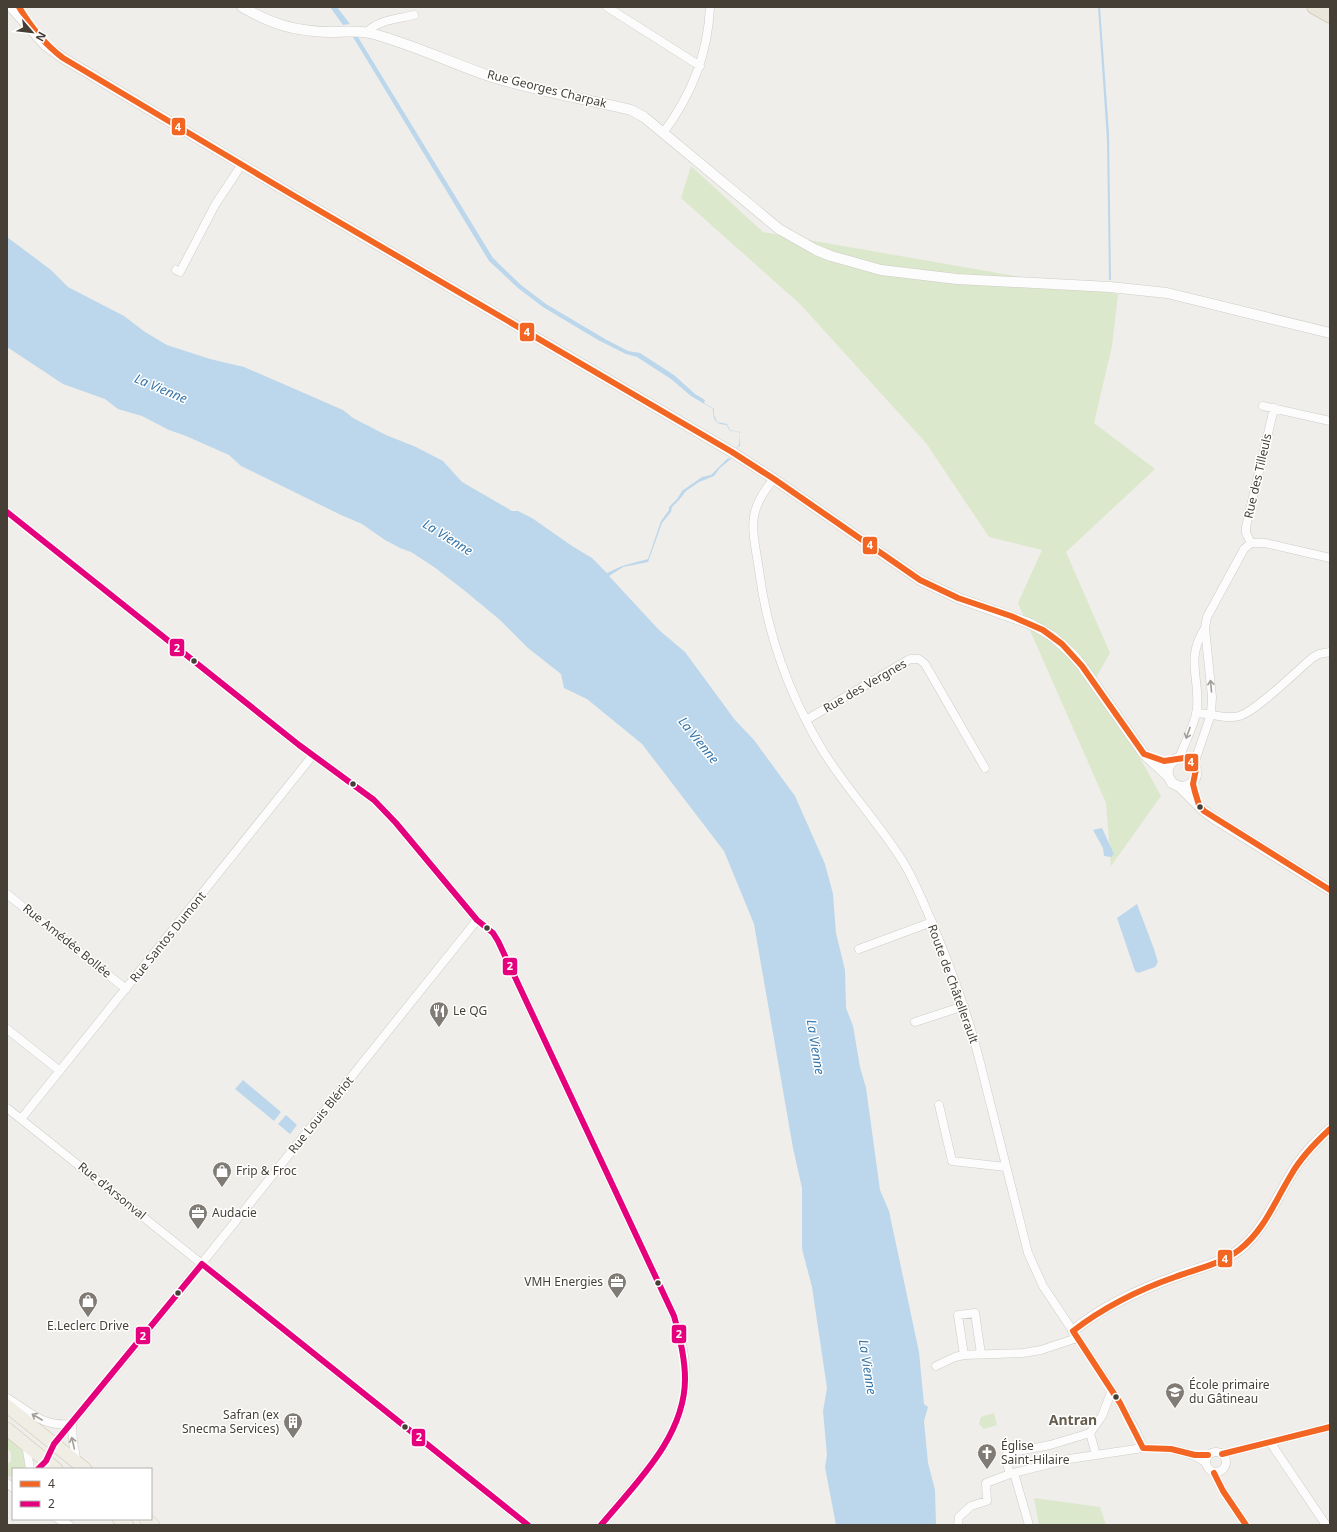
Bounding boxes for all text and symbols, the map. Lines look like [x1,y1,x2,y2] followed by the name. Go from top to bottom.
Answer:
[12,12,52,52] north arrow
[33,29,50,44] text: N
[486,65,609,112] street label: Rue Georges Charpak
[171,117,186,136] line badge: 4
[175,119,182,134] text: 4
[519,322,535,342] line badge: 4
[524,324,531,339] text: 4
[132,369,191,407] water label: La Vienne
[1239,431,1276,520] street label: Rue des Tilleuls
[420,515,477,560] water label: La Vienne
[862,536,878,555] line badge: 4
[867,537,874,552] text: 4
[169,638,185,657] line badge: 2
[174,640,180,655] text: 2
[820,655,910,716] street label: Rue des Vergnes
[189,656,199,666] unlabelled marker
[1207,680,1214,693] one-way arrow
[675,713,724,768] water label: La Vienne
[1184,727,1192,739] one-way arrow
[1184,753,1199,772] line badge: 4
[1188,754,1195,769] text: 4
[348,779,358,789] unlabelled marker
[1195,802,1205,812] unlabelled marker
[126,887,210,986] street label: Rue Santos Dumont
[20,900,115,982] street label: Rue Amédée Bollée
[924,922,983,1046] street label: Route de Châtellerault
[482,923,492,933] unlabelled marker
[502,957,518,976] line badge: 2
[507,958,513,973] text: 2
[428,1000,450,1028] restaurant icon: Le QG
[453,1002,487,1019] place label: Le QG
[803,1018,829,1076] water label: La Vienne
[284,1072,358,1157] street label: Rue Louis Blériot
[75,1158,150,1223] street label: Rue d'Arsonval
[211,1160,233,1188] shop icon: Frip & Froc
[236,1162,297,1179] place label: Frip & Froc
[187,1202,209,1230] office icon: Audacie
[212,1204,257,1221] place label: Audacie
[1217,1249,1233,1268] line badge: 4
[1222,1251,1229,1266] text: 4
[606,1271,628,1299] office icon: VMH Energies
[524,1273,603,1290] place label: VMH Energies
[653,1278,663,1288] unlabelled marker
[173,1288,183,1298] unlabelled marker
[77,1290,99,1318] shop icon: E.Leclerc Drive
[47,1317,129,1334] place label: E.Leclerc Drive
[671,1324,687,1344] line badge: 2
[135,1326,151,1345] line badge: 2
[676,1326,682,1341] text: 2
[140,1328,146,1343] text: 2
[855,1338,881,1396] water label: La Vienne
[1189,1376,1270,1407] place label: École primaire du Gâtineau
[1164,1381,1186,1409] school or university icon: École primaire du Gâtineau
[1111,1392,1121,1402] unlabelled marker
[182,1406,280,1437] place label: Safran (ex Snecma Services)
[1049,1410,1097,1429] district label: Antran
[282,1411,304,1439] building icon: Safran (ex Snecma Services)
[31,1413,43,1421] one-way arrow
[400,1422,410,1432] unlabelled marker
[411,1428,426,1447] line badge: 2
[416,1429,422,1444] text: 2
[69,1437,77,1450] one-way arrow
[1001,1437,1070,1468] place label: Église Saint-Hilaire
[976,1442,998,1470] church icon: Église Saint-Hilaire
[12,1468,152,1520] legend
[48,1475,55,1492] text: 4
[48,1495,55,1512] text: 2

